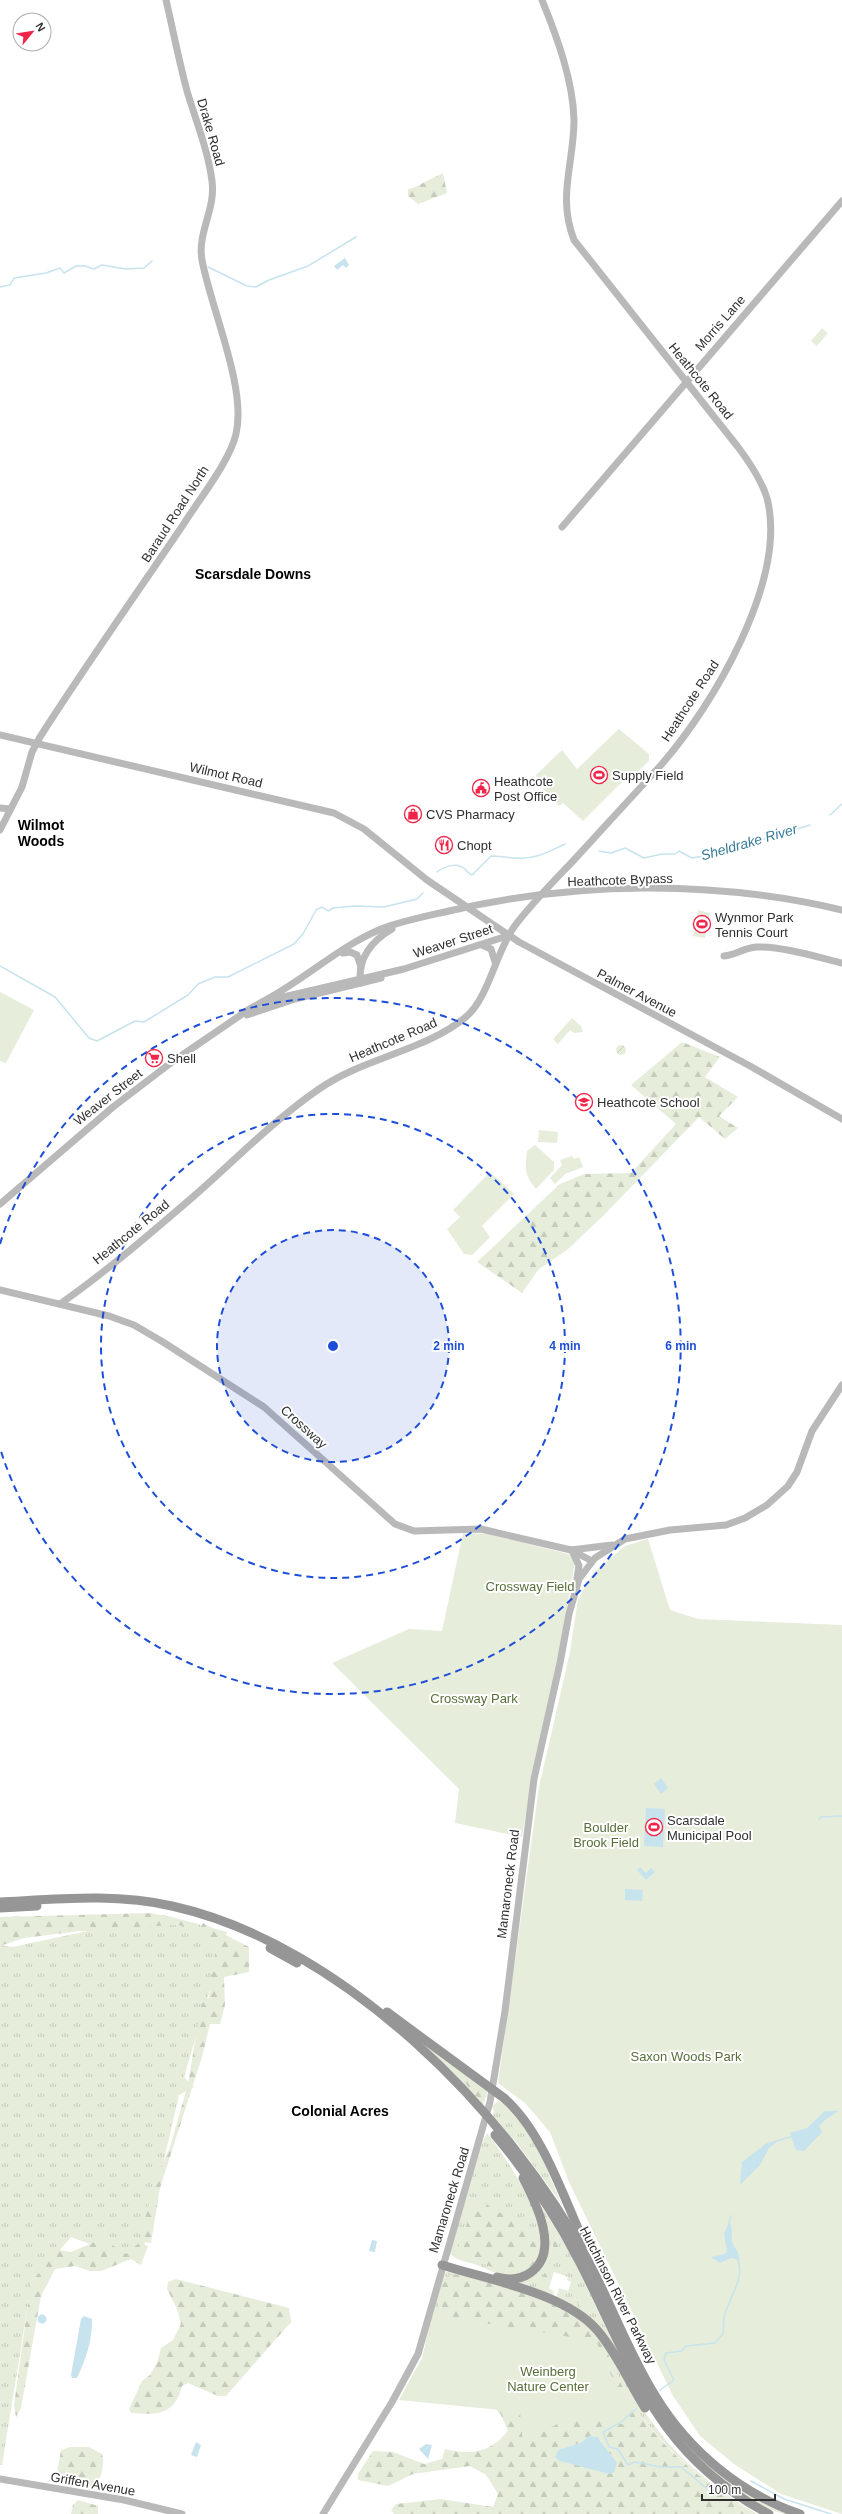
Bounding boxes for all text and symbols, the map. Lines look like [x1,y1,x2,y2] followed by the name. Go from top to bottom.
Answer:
[12,12,52,52] north arrow
[33,21,48,33] text: N
[194,97,228,167] street label: Drake Road
[692,292,748,354] street label: Morris Lane
[666,340,736,422] street label: Heathcote Road
[138,463,212,565] street label: Baraud Road North
[195,566,311,582] district label: Scarsdale Downs
[658,658,722,744] street label: Heathcote Road
[188,759,264,791] street label: Wilmot Road
[589,765,609,785] sports icon: Supply Field
[612,768,684,783] place label: Supply Field
[494,774,557,804] place label: Heathcote Post Office
[471,778,491,798] public building icon: Heathcote Post Office
[403,804,423,824] shop icon: CVS Pharmacy
[426,807,515,822] place label: CVS Pharmacy
[18,817,65,849] district label: Wilmot Woods
[699,820,800,863] water label: Sheldrake River
[434,835,454,855] restaurant icon: Chopt
[457,838,492,853] place label: Chopt
[567,871,673,889] street label: Heathcote Bypass
[715,910,794,940] place label: Wynmor Park Tennis Court
[692,914,712,934] sports icon: Wynmor Park Tennis Court
[411,921,495,961] street label: Weaver Street
[595,966,679,1020] street label: Palmer Avenue
[347,1015,439,1065] street label: Heathcote Road
[144,1048,164,1068] supermarket icon: Shell
[167,1051,196,1066] place label: Shell
[71,1065,146,1128] street label: Weaver Street
[574,1092,594,1112] school or university icon: Heathcote School
[597,1095,700,1110] place label: Heathcote School
[90,1197,172,1267] street label: Heathcote Road
[326,1339,340,1353] centre of rings
[433,1339,465,1353] text: 2 min
[549,1339,581,1353] text: 4 min
[665,1339,697,1353] text: 6 min
[278,1402,331,1452] street label: Crossway
[486,1579,574,1594] park label: Crossway Field
[430,1691,518,1706] park label: Crossway Park
[667,1813,752,1843] place label: Scarsdale Municipal Pool
[644,1817,664,1837] sports icon: Scarsdale Municipal Pool
[573,1820,639,1850] park label: Boulder Brook Field
[494,1829,522,1939] street label: Mamaroneck Road
[630,2049,742,2064] park label: Saxon Woods Park
[291,2103,389,2119] district label: Colonial Acres
[426,2145,472,2255] street label: Mamaroneck Road
[577,2224,660,2367] street label: Hutchinson River Parkway
[507,2364,589,2394] park label: Weinberg Nature Center
[50,2469,136,2499] street label: Griffen Avenue
[702,2476,775,2502] scale bar
[708,2483,741,2497] text: 100 m

